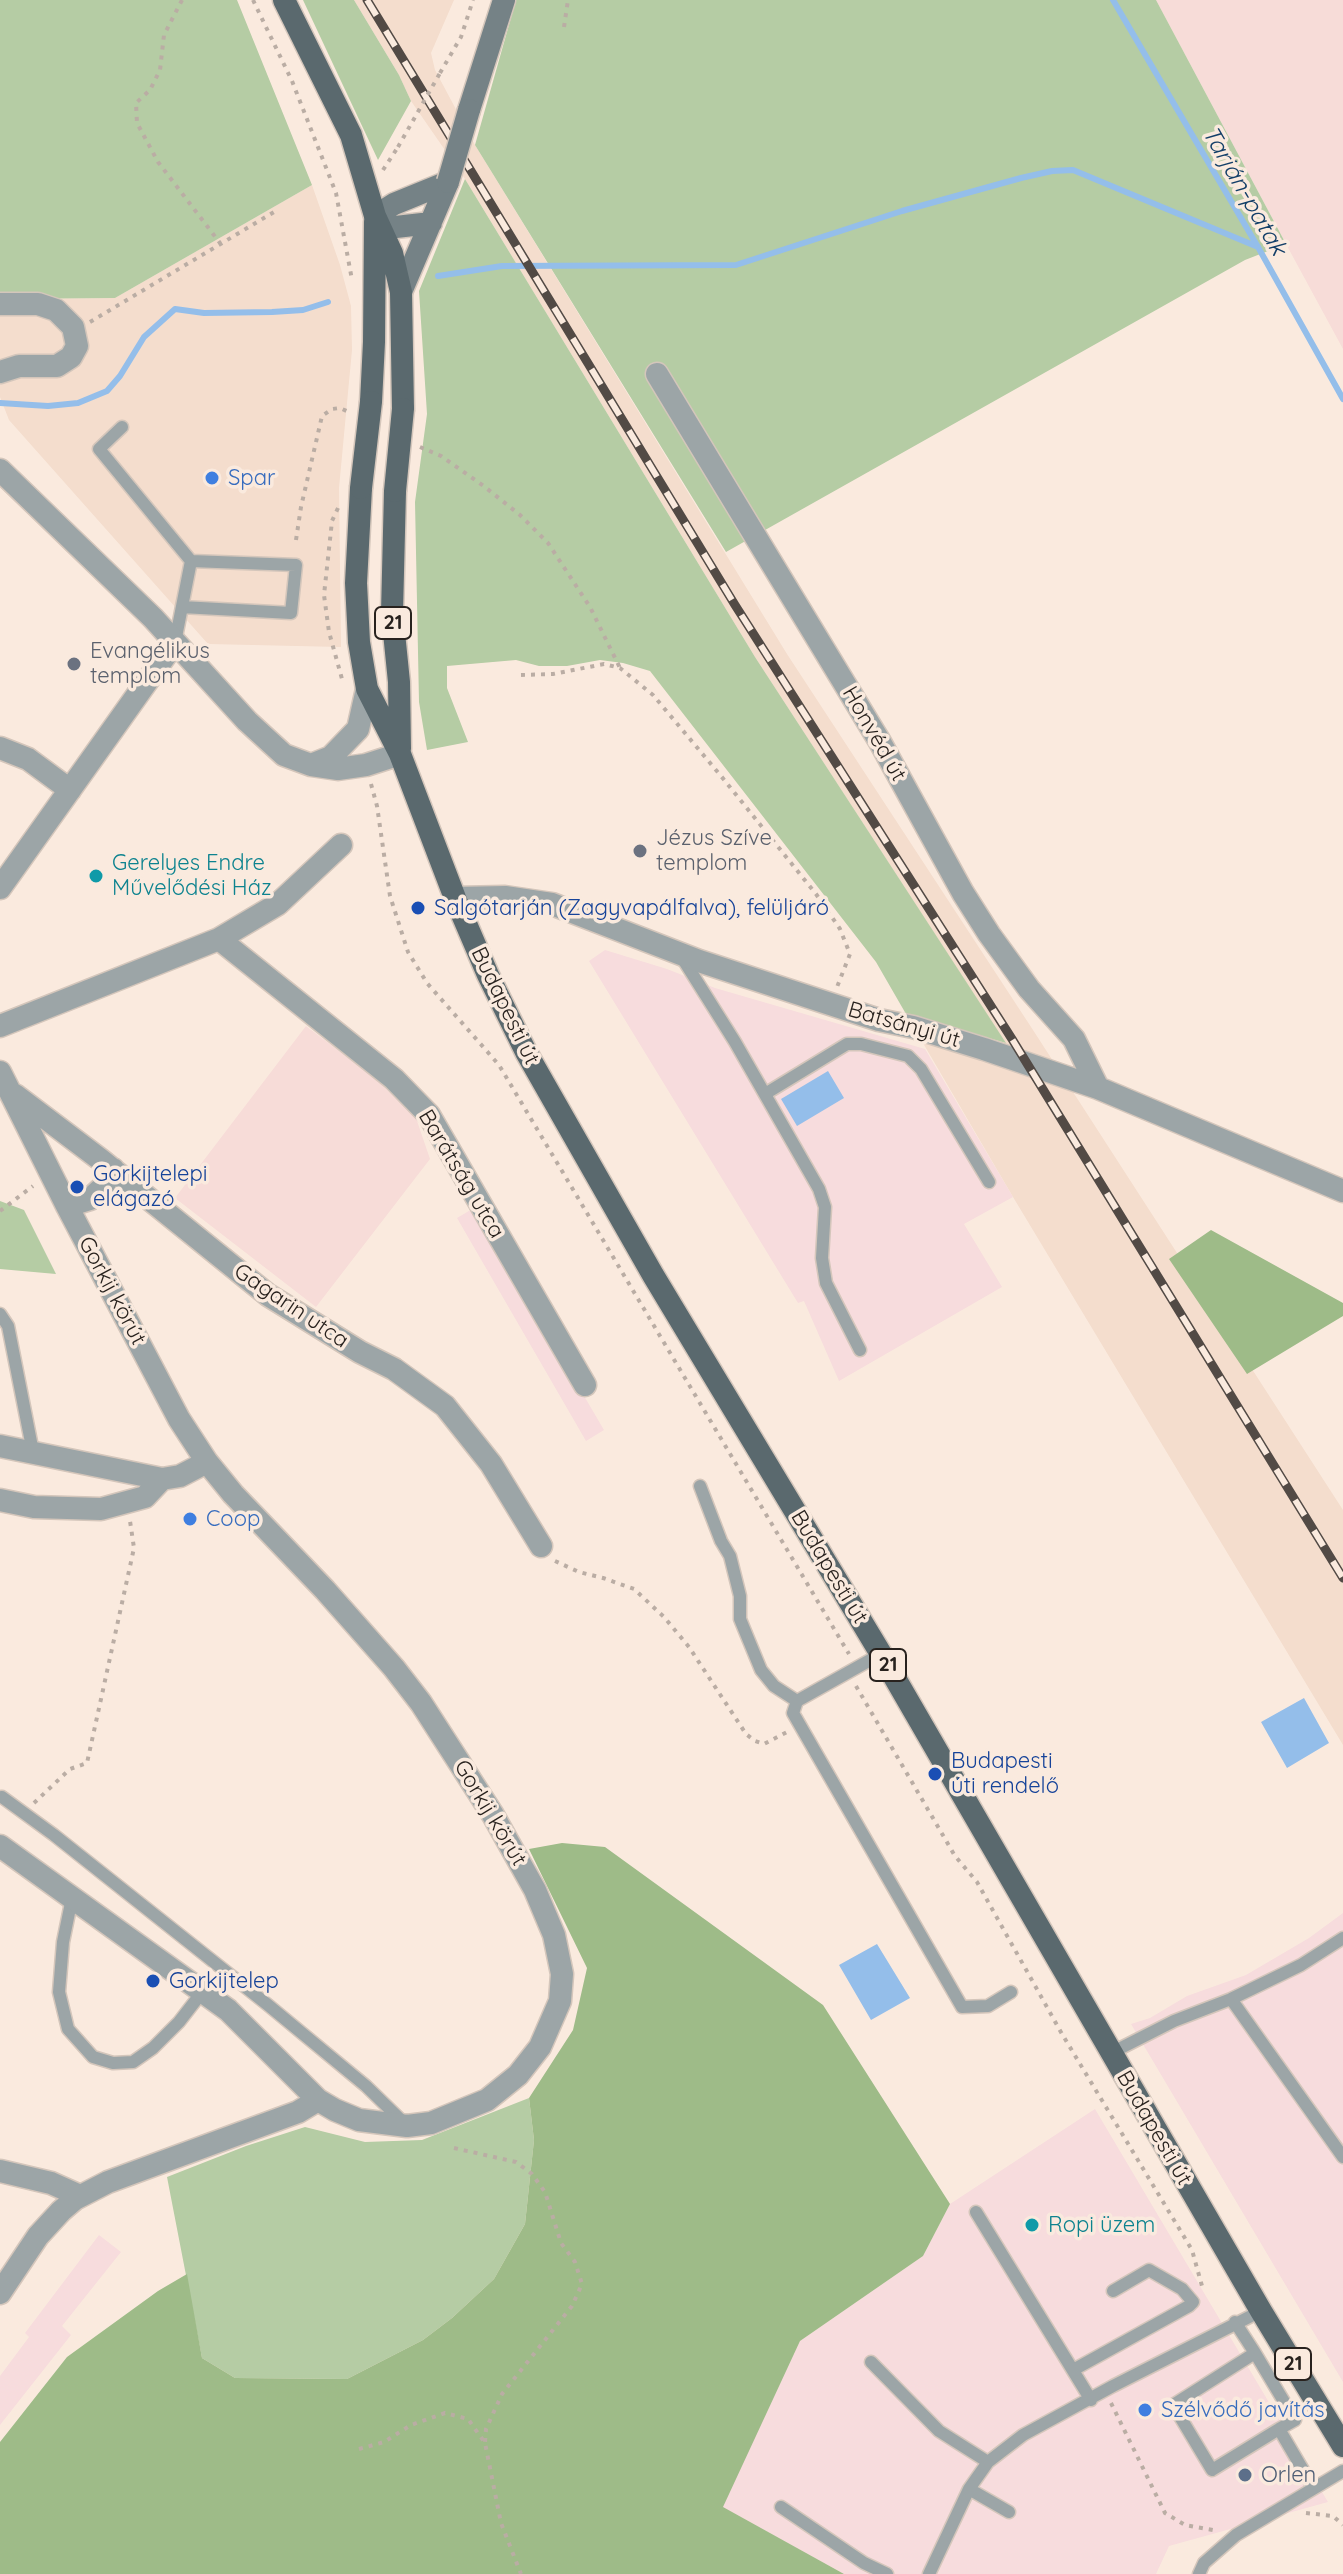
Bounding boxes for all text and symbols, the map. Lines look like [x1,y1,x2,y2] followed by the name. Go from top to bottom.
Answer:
[1195,121,1293,261] water label: Tarján-patak
[228,465,275,491] place label: Spar
[203,469,221,487] marker: Spar
[375,607,411,639] road number: 21
[90,638,210,690] place label: Evangélikus templom
[65,655,83,673] marker: Evangélikus templom
[836,682,912,786] street label: Honvéd út
[656,825,772,876] place label: Jézus Szíve templom
[631,842,649,860] marker: Jézus Szíve templom
[112,850,272,902] place label: Gerelyes Endre Művelődési Ház
[87,867,105,885] marker: Gerelyes Endre Művelődési Ház
[434,895,829,921] place label: Salgótarján (Zagyvapálfalva), felüljáró
[409,899,427,917] marker: Salgótarján (Zagyvapálfalva), felüljáró
[465,943,545,1069] street label: Budapesti út
[845,996,963,1054] street label: Batsányi út
[412,1105,510,1243] street label: Barátság utca
[93,1161,208,1212] place label: Gorkijtelepi elágazó
[68,1178,86,1196] marker: Gorkijtelepi elágazó
[72,1232,152,1350] street label: Gorkij körút
[229,1258,353,1354] street label: Gagarin utca
[785,1505,873,1629] street label: Budapesti út
[206,1506,260,1532] place label: Coop
[181,1510,199,1528] marker: Coop
[870,1649,906,1681] road number: 21
[951,1748,1059,1800] place label: Budapesti úti rendelő
[448,1755,532,1871] street label: Gorkij körút
[926,1765,944,1783] marker: Budapesti úti rendelő
[169,1968,279,1994] place label: Gorkijtelep
[144,1972,162,1990] marker: Gorkijtelep
[1111,2066,1197,2190] street label: Budapesti út
[1048,2212,1155,2238] place label: Ropi üzem
[1023,2216,1041,2234] marker: Ropi üzem
[1275,2348,1311,2380] road number: 21
[1161,2397,1325,2423] place label: Szélvődő javítás
[1136,2401,1154,2419] marker: Szélvődő javítás
[1261,2462,1316,2488] place label: Orlen
[1236,2466,1254,2484] marker: Orlen

